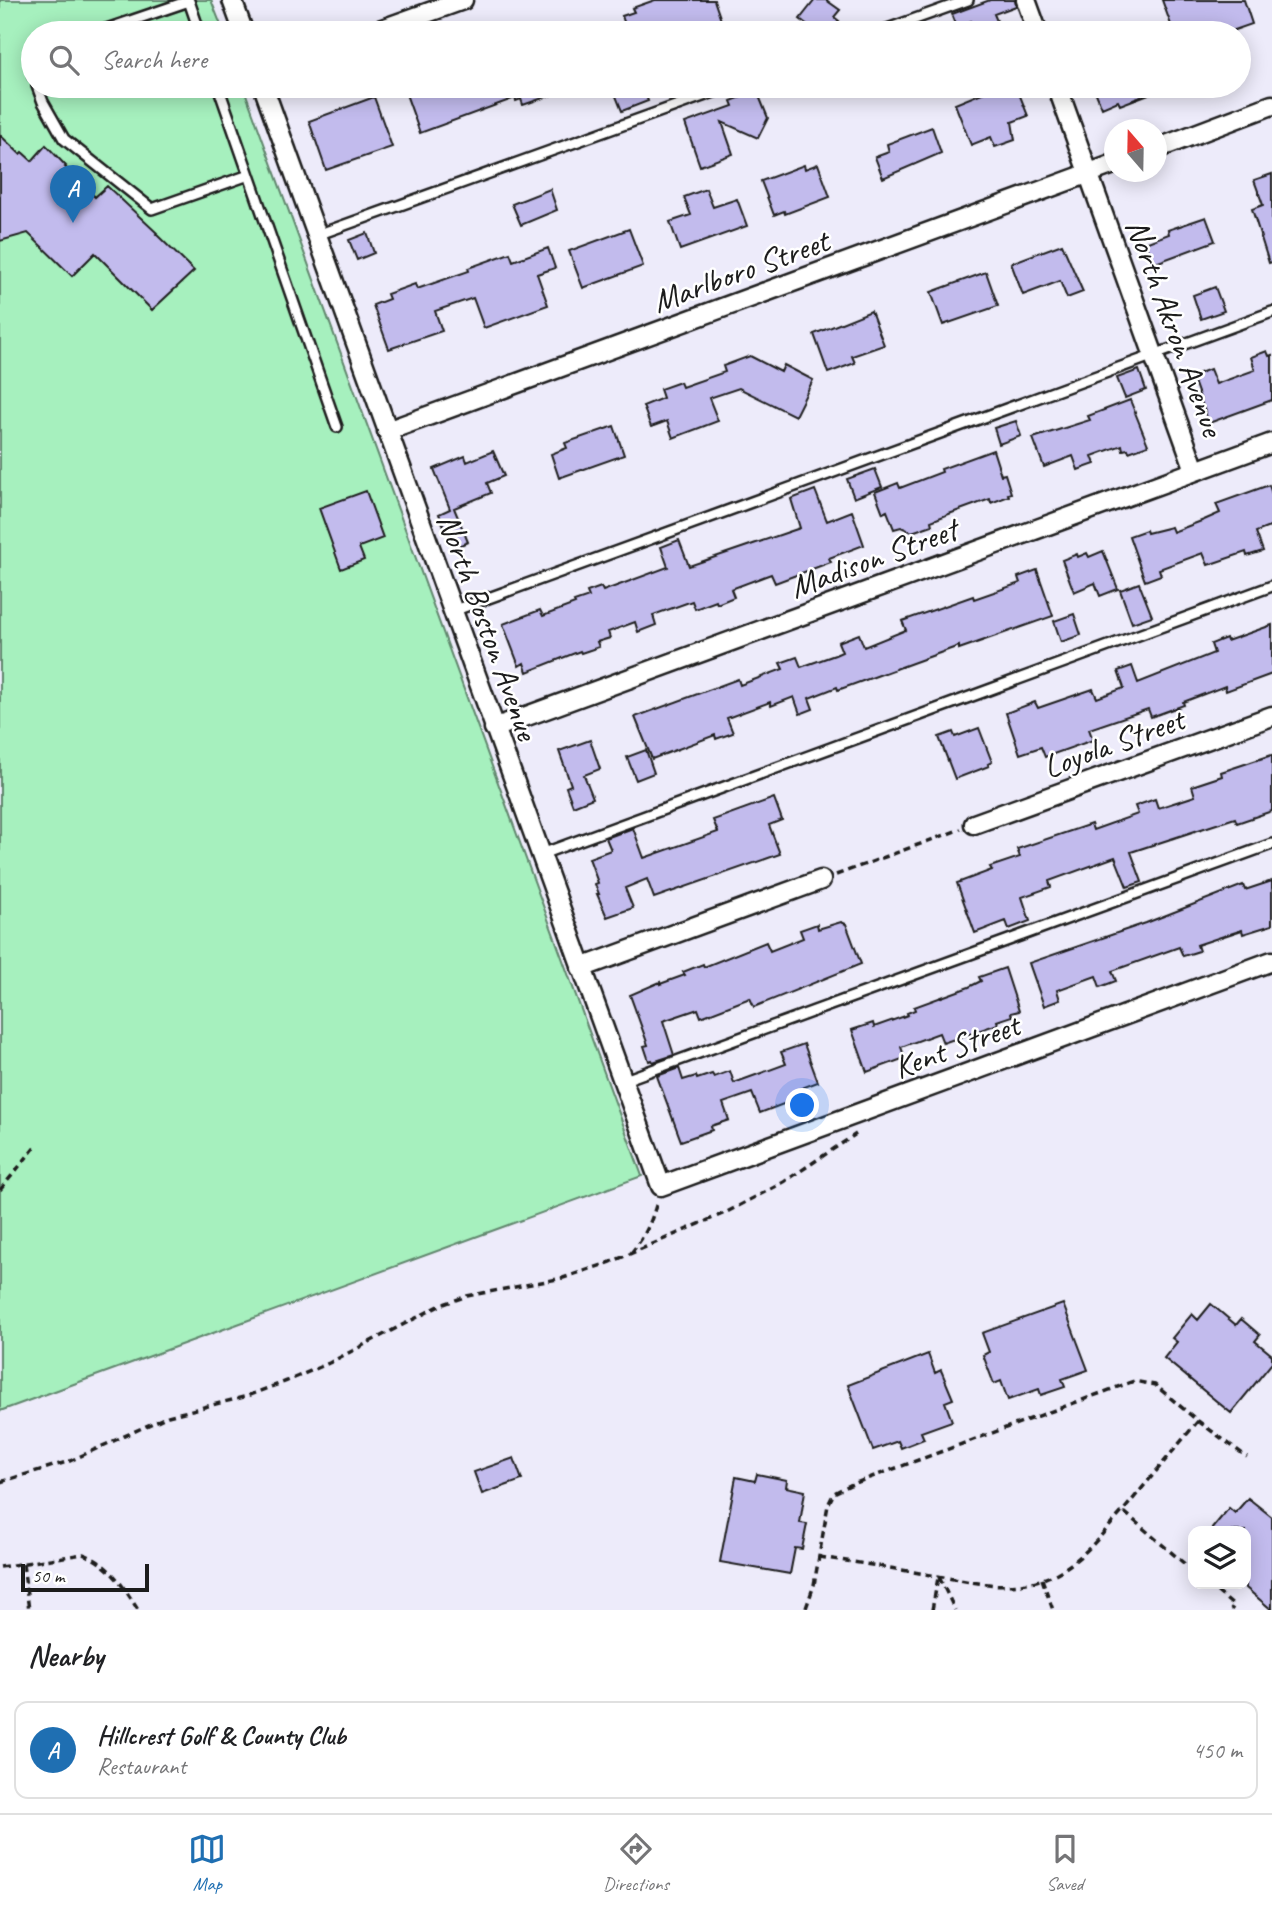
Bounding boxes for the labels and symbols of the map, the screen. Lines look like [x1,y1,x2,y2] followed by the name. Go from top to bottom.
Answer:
[1104,119,1167,182] north arrow
[50,165,96,223] pin: A
[1116,213,1235,444] street label: North Akron Avenue
[647,219,837,322] street label: Marlboro Street
[428,507,549,748] street label: North Boston Avenue
[784,507,967,608] street label: Madison Street
[1037,697,1192,788] street label: Loyola Street
[888,1003,1028,1088] street label: Kent Street
[785,1088,819,1122] your location
[21,1561,149,1593] scale bar

